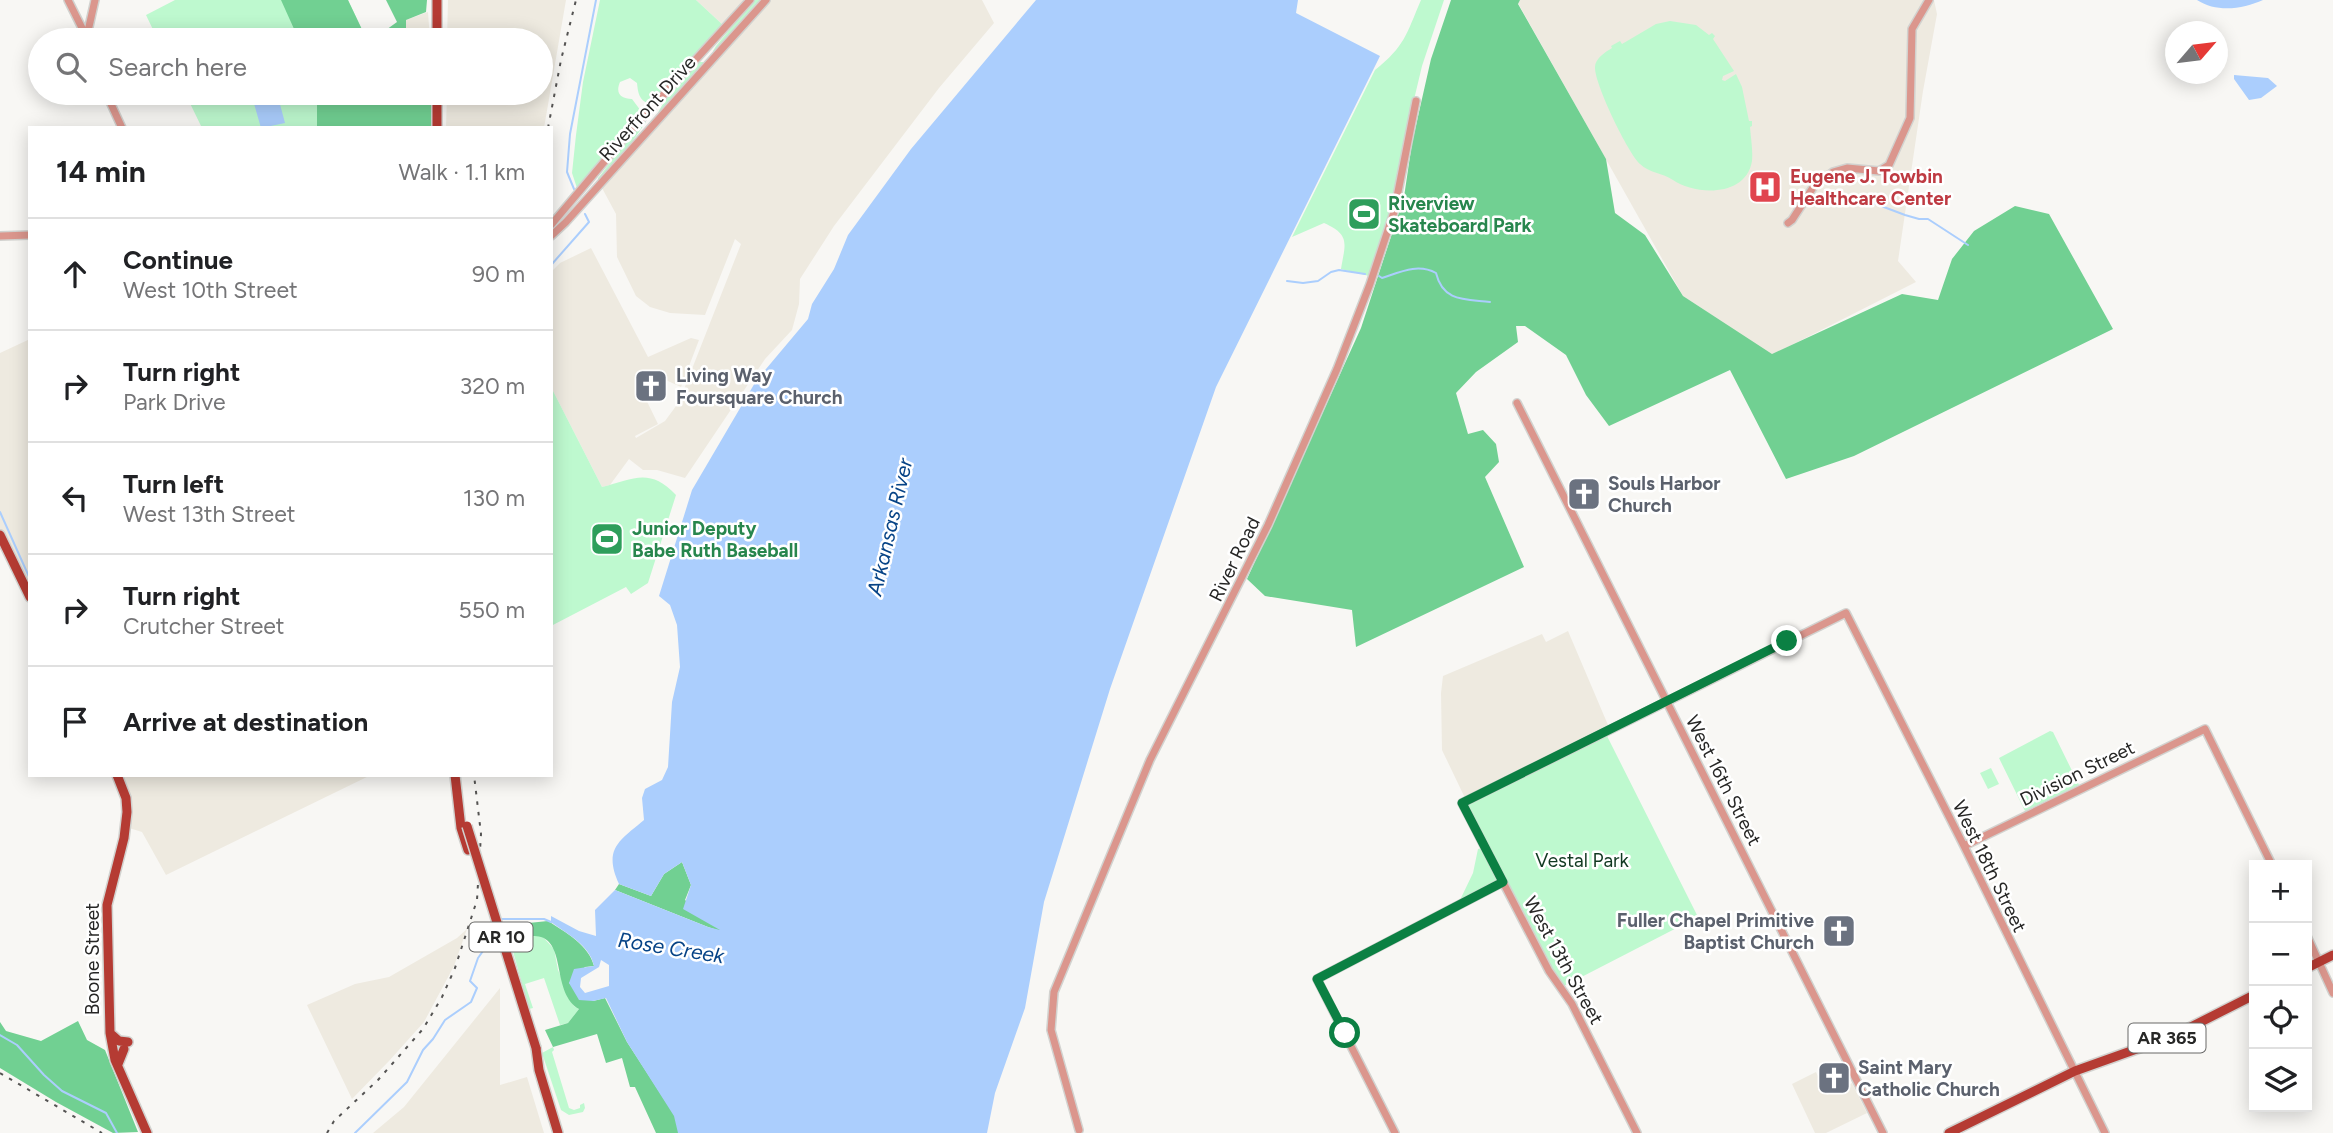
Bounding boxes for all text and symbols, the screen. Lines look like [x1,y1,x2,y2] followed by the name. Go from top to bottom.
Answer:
[2165,21,2228,84] north arrow
[28,28,553,105] search box
[52,48,90,86] icon: search
[108,51,247,83] text: Search here
[594,51,701,166] street label: Riverfront Drive
[56,153,146,190] text: 14 min
[399,158,525,186] text: Walk · 1.1 km
[1790,165,1951,210] place label: Eugene J. Towbin Healthcare Center
[1746,168,1784,206] hospital icon: Eugene J. Towbin Healthcare Center
[1388,192,1532,237] place label: Riverview Skateboard Park
[1345,195,1383,233] sports icon: Riverview Skateboard Park
[123,244,233,276] text: Continue
[56,255,94,293] icon: ahead
[472,260,525,288] text: 90 m
[123,276,298,304] text: West 10th Street
[123,356,240,388] text: Turn right
[676,364,842,409] place label: Living Way Foursquare Church
[56,367,94,405] icon: right
[632,367,670,405] church icon: Living Way Foursquare Church
[460,372,525,400] text: 320 m
[123,388,226,416] text: Park Drive
[861,455,918,599] water label: Arkansas River
[123,468,224,500] text: Turn left
[1608,472,1721,517] place label: Souls Harbor Church
[1565,475,1603,513] church icon: Souls Harbor Church
[56,479,94,517] icon: left
[463,484,525,512] text: 130 m
[123,500,295,528] text: West 13th Street
[1204,513,1265,605] street label: River Road
[632,517,798,562] place label: Junior Deputy Babe Ruth Baseball
[588,520,626,558] sports icon: Junior Deputy Babe Ruth Baseball
[123,580,240,612] text: Turn right
[56,591,94,629] icon: right
[459,596,525,624] text: 550 m
[123,612,285,640] text: Crutcher Street
[1771,625,1802,656] route end
[56,703,94,741] icon: arrive
[123,706,368,738] text: Arrive at destination
[1681,711,1766,849] street label: West 16th Street
[2016,736,2138,811] street label: Division Street
[1948,797,2031,936] street label: West 18th Street
[1535,849,1630,872] park label: Vestal Park
[2249,860,2312,1112] map controls
[2249,860,2312,923] button: +
[1519,892,1608,1028] street label: West 13th Street
[81,903,104,1015] street label: Boone Street
[1617,909,1814,954] place label: Fuller Chapel Primitive Baptist Church
[1820,912,1858,950] church icon: Fuller Chapel Primitive Baptist Church
[470,922,532,952] road number: AR 10
[2249,923,2312,986] button: −
[616,927,727,968] water label: Rose Creek
[2249,986,2312,1049] button: locate
[1329,1017,1360,1048] route start
[2128,1023,2206,1052] road number: AR 365
[2249,1049,2312,1112] button: layers
[1858,1056,2000,1101] place label: Saint Mary Catholic Church
[1815,1059,1853,1097] church icon: Saint Mary Catholic Church

